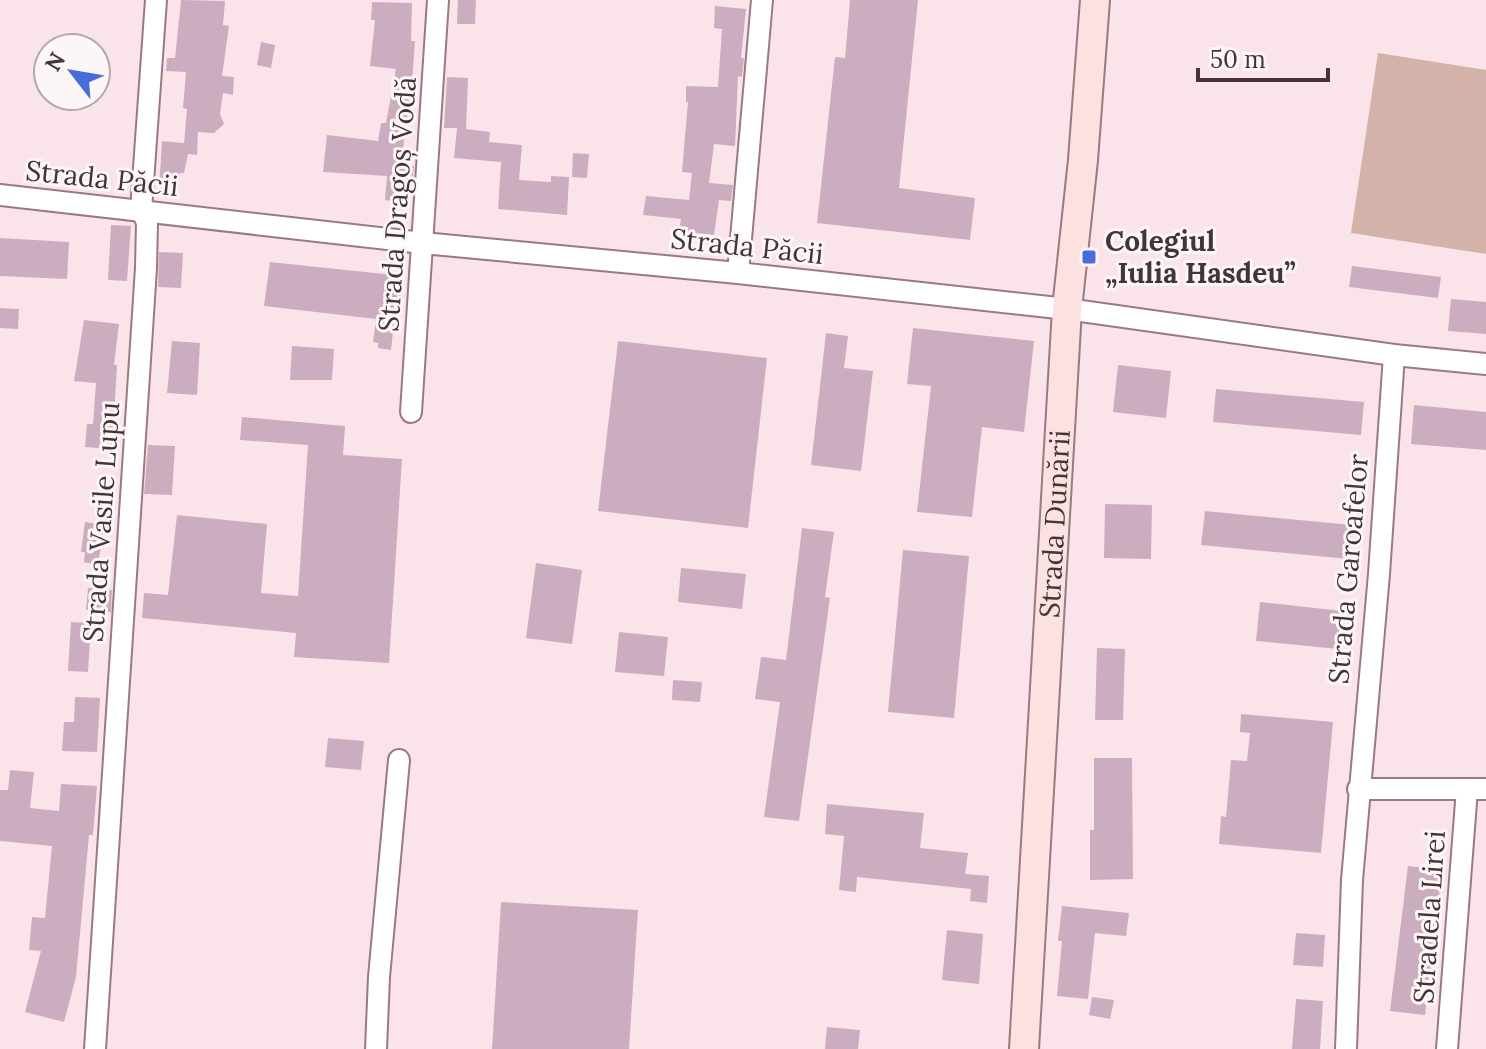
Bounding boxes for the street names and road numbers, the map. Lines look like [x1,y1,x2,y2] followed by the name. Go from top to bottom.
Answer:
[370,75,424,333] street label: Strada Dragoș Vodă
[24,152,180,204] street label: Strada Păcii
[669,220,825,272] street label: Strada Păcii
[75,401,127,643] street label: Strada Vasile Lupu
[1031,429,1078,619] street label: Strada Dunării
[1320,453,1376,685] street label: Strada Garoafelor
[1405,829,1453,1005] street label: Stradela Lirei

